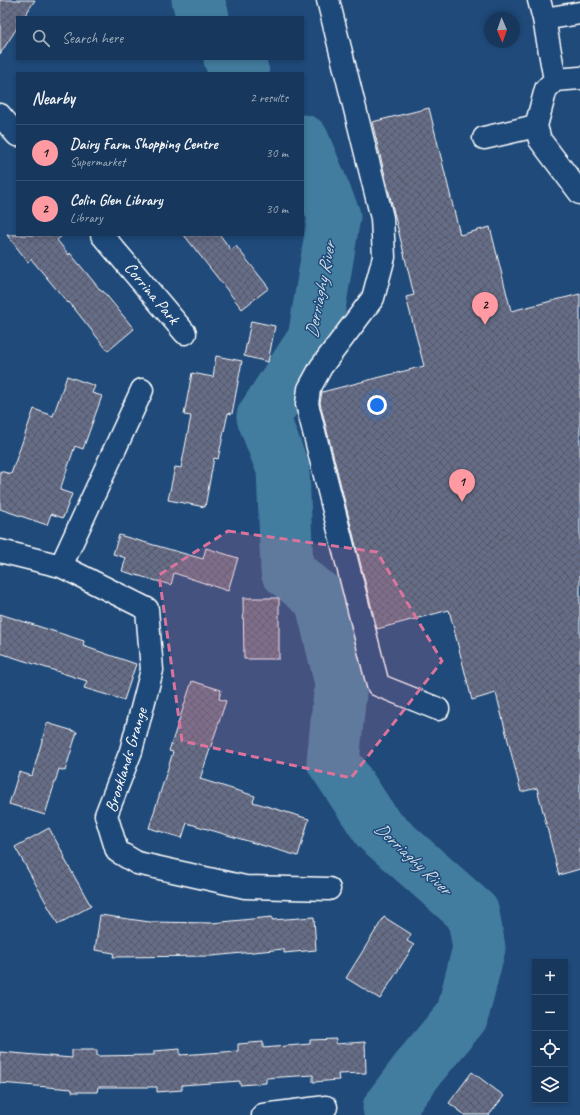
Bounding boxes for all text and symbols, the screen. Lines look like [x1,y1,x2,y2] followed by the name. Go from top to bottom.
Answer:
[484,12,520,48] north arrow
[16,16,304,60] search box
[30,27,52,49] icon: search
[62,29,123,48] text: Search here
[32,88,75,109] text: Nearby
[250,90,288,106] text: 2 results
[70,135,217,154] text: Dairy Farm Shopping Centre
[42,145,48,161] text: 1
[266,145,288,161] text: 30 m
[70,154,125,170] text: Supermarket
[70,191,163,210] text: Colin Glen Library
[42,201,48,217] text: 2
[266,201,288,217] text: 30 m
[70,210,103,226] text: Library
[300,237,341,340] water label: Derriaghy River
[120,257,185,330] street label: Corrina Park
[472,292,498,325] pin: 2
[367,395,387,415] your location
[449,469,475,502] pin: 1
[100,704,152,815] street label: Brooklands Grange
[370,817,458,901] water label: Derriaghy River
[532,959,568,1103] map controls
[532,959,568,995] button: +
[532,995,568,1031] button: −
[532,1031,568,1067] button: locate
[532,1067,568,1103] button: layers

